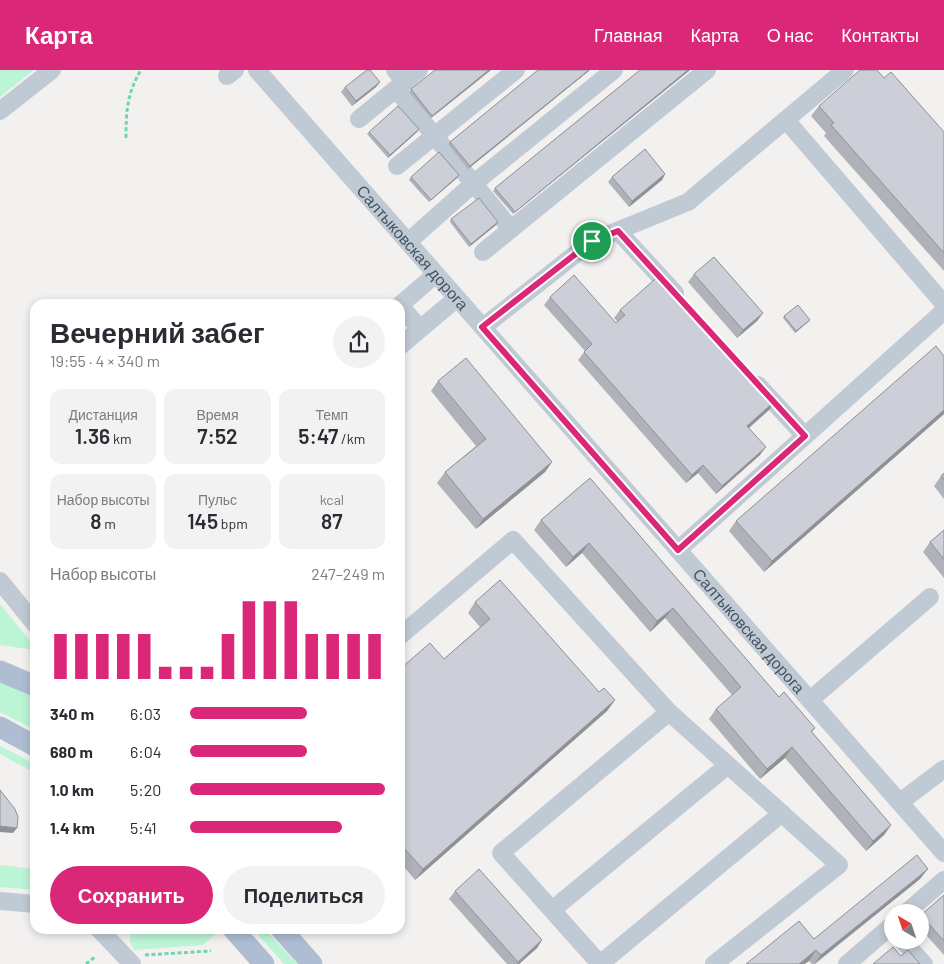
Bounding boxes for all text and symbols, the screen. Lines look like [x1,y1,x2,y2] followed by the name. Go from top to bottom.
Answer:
[25,20,93,49] text: Карта
[594,24,663,46] text: Главная
[691,24,739,46] text: Карта
[767,24,813,46] text: О нас
[841,24,919,46] text: Контакты
[353,181,473,313] street label: Салтыковская дорога
[571,220,613,262] pin
[578,227,606,255] icon: arrive
[50,315,265,349] text: Вечерний забег
[333,316,385,368] button: share
[50,351,160,370] text: 19:55 · 4 × 340 m
[68,406,138,423] text: Дистанция
[196,406,239,423] text: Время
[315,406,348,423] text: Темп
[75,423,110,448] text: 1.36
[197,423,238,448] text: 7:52
[298,423,338,448] text: 5:47
[110,430,132,447] text: km
[338,430,365,447] text: /km
[57,491,150,508] text: Набор высоты
[198,491,237,508] text: Пульс
[320,491,344,508] text: kcal
[90,508,102,533] text: 8
[187,508,218,533] text: 145
[321,508,343,533] text: 87
[102,515,116,532] text: m
[218,515,248,532] text: bpm
[50,564,156,583] text: Набор высоты
[311,564,385,583] text: 247–249 m
[690,564,809,697] street label: Салтыковская дорога
[50,704,94,723] text: 340 m
[130,704,161,723] text: 6:03
[50,742,93,761] text: 680 m
[130,742,162,761] text: 6:04
[50,780,94,799] text: 1.0 km
[130,780,161,799] text: 5:20
[50,818,95,837] text: 1.4 km
[130,818,157,837] text: 5:41
[50,866,213,924] button: Сохранить
[223,866,385,924] button: Поделиться
[884,904,929,949] north arrow
[884,904,929,949] map controls

